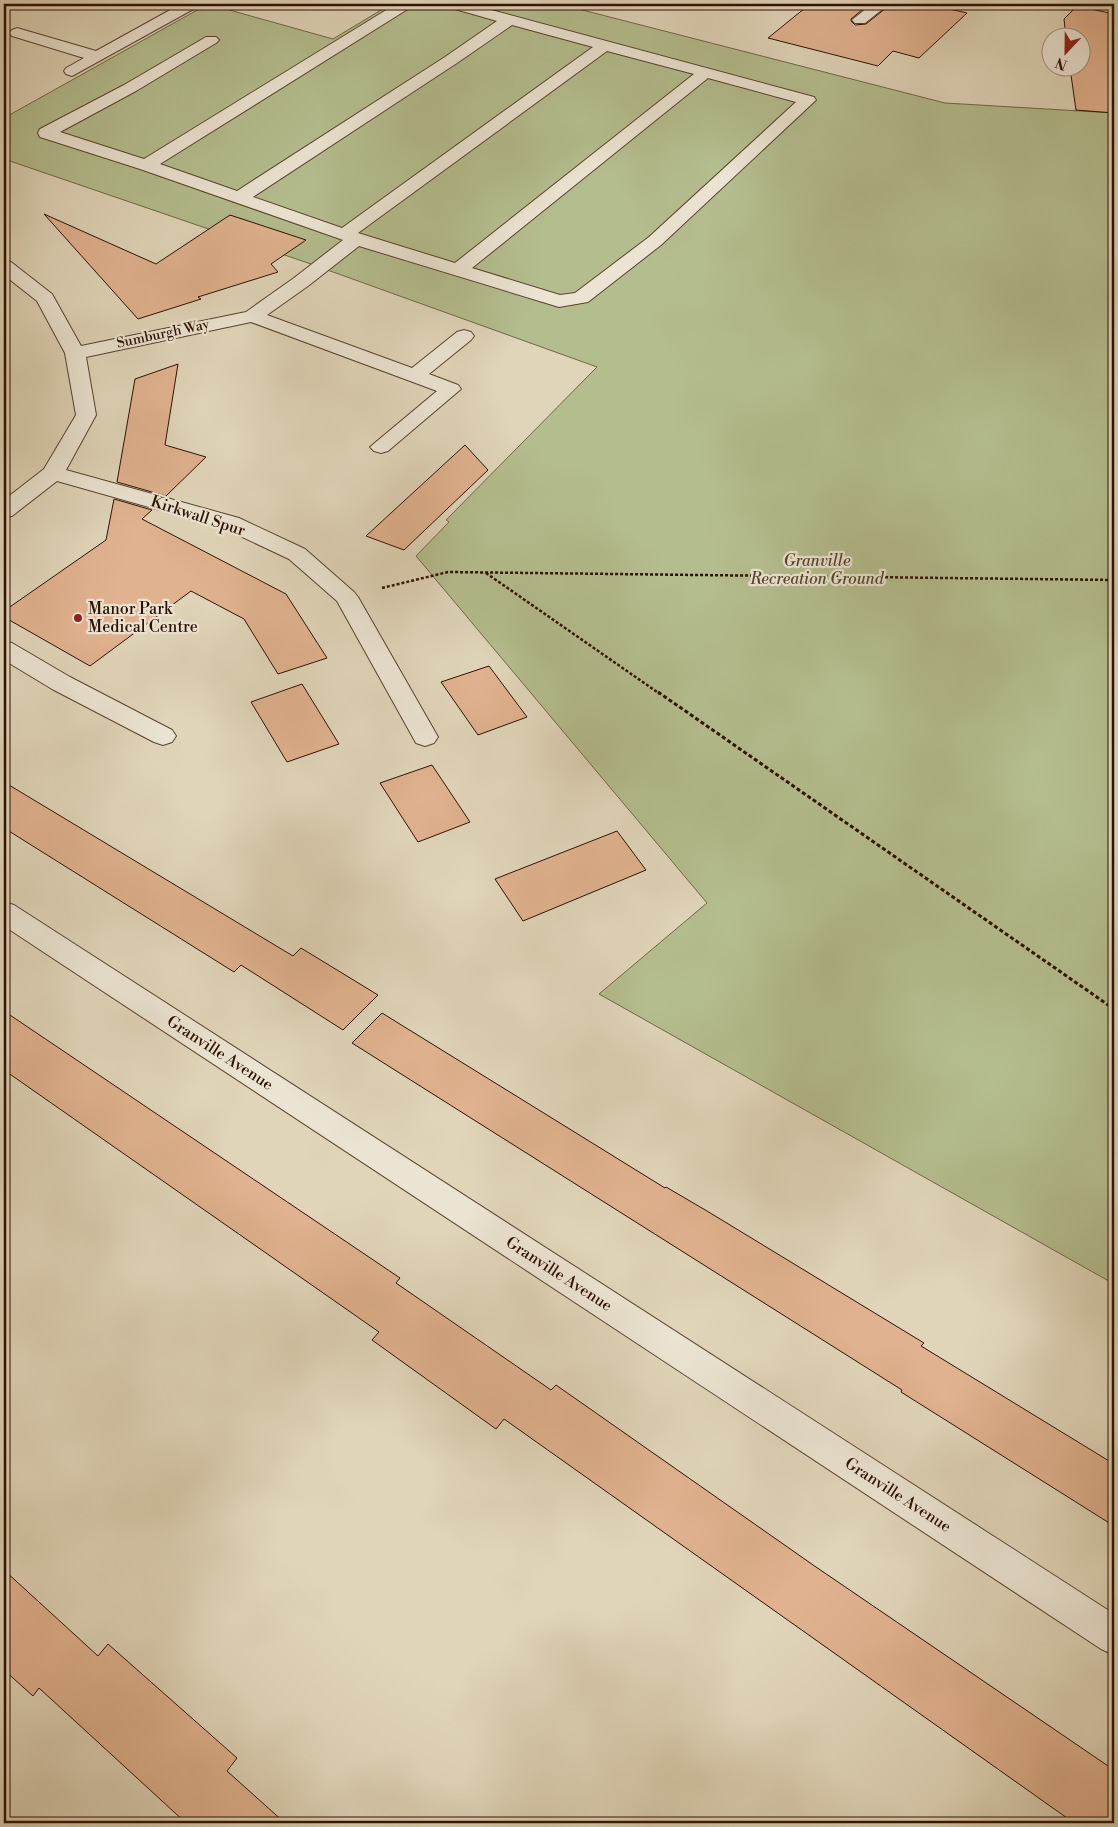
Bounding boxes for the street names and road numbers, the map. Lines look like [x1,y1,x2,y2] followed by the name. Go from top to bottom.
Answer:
[115,315,211,353] street label: Sumburgh Way
[148,491,248,541] street label: Kirkwall Spur
[163,1011,277,1095] street label: Granville Avenue
[502,1232,616,1316] street label: Granville Avenue
[841,1453,955,1537] street label: Granville Avenue

